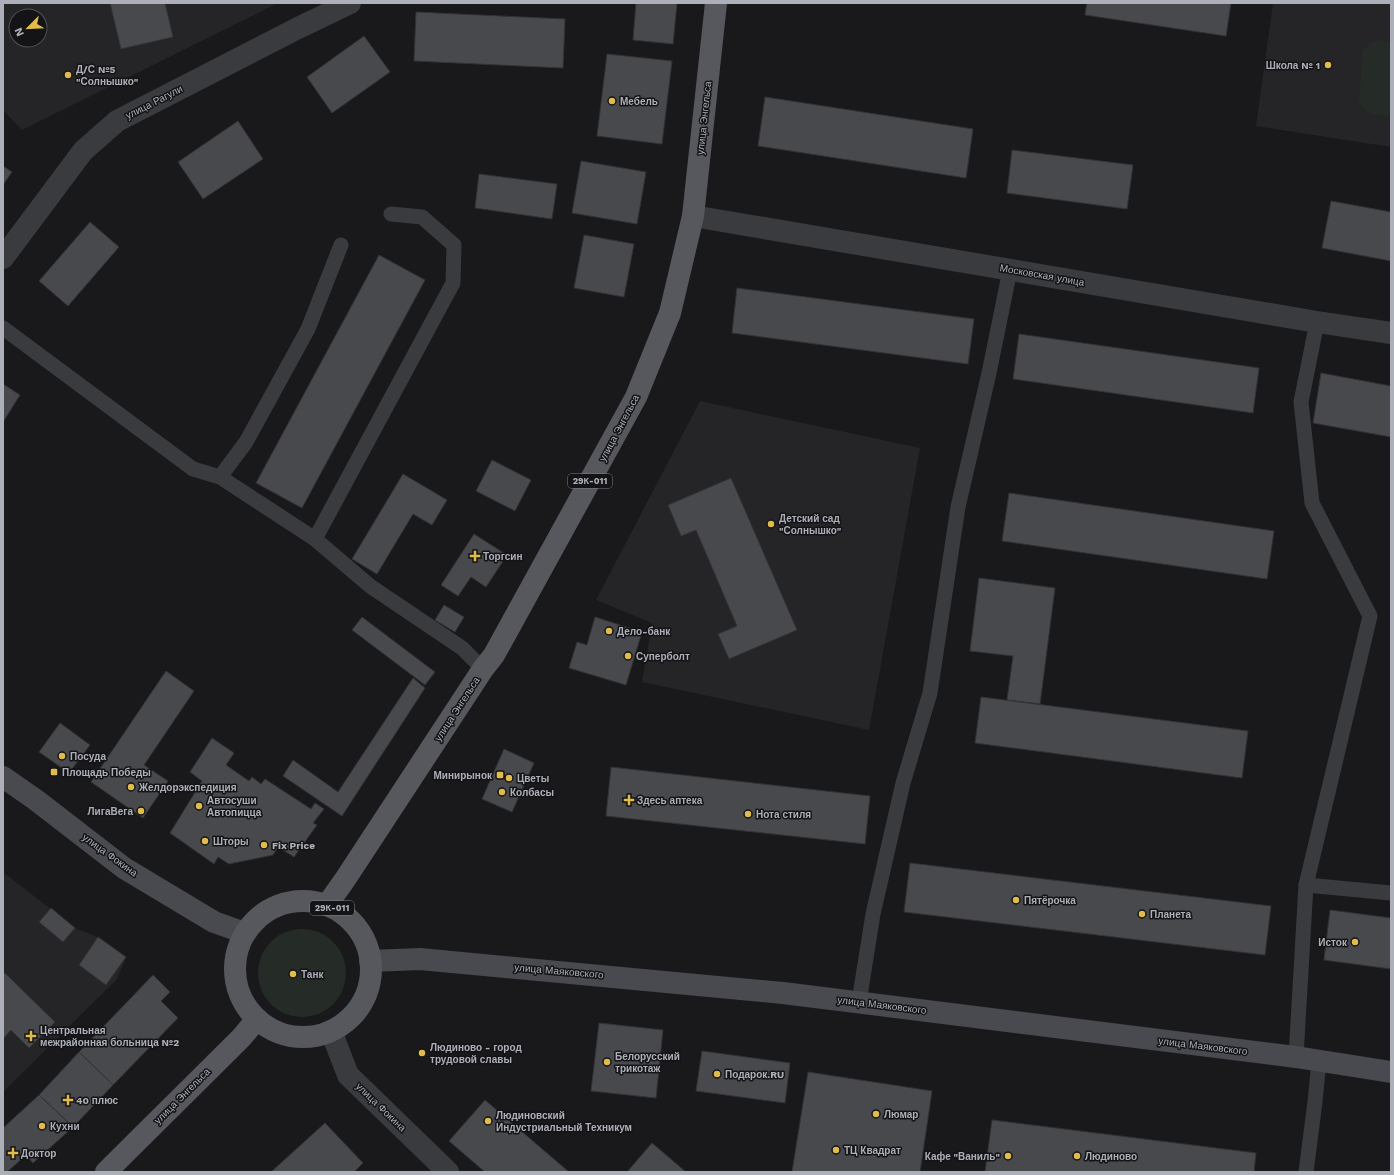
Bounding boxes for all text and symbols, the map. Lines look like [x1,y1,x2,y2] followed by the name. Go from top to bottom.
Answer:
[8,8,48,48] north arrow
[12,25,27,38] text: N
[1266,60,1320,71] place label: Школа № 1
[1323,60,1333,70] marker: Школа № 1
[76,64,139,87] place label: Д/С №5 "Солнышко"
[63,70,73,80] marker: Д/С №5 "Солнышко"
[695,80,713,155] street label: улица Энгельса
[124,83,184,121] street label: улица Рагули
[607,96,617,106] marker: Мебель
[620,96,658,107] place label: Мебель
[999,262,1086,288] street label: Московская улица
[597,392,641,463] street label: улица Энгельса
[568,474,612,488] road number: 29К-011
[779,513,842,536] place label: Детский сад "Солнышко"
[766,519,776,529] marker: Детский сад "Солнышко"
[470,551,480,561] marker: Торгсин
[483,551,522,562] place label: Торгсин
[604,626,614,636] marker: Дело-банк
[617,626,671,637] place label: Дело-банк
[623,651,633,661] marker: Суперболт
[636,651,690,662] place label: Суперболт
[432,675,482,743] street label: улица Энгельса
[57,751,67,761] marker: Посуда
[70,751,106,762] place label: Посуда
[49,767,59,777] marker: Площадь Победы
[62,767,151,778] place label: Площадь Победы
[434,770,493,781] place label: Минирынок
[495,770,505,780] marker: Минирынок
[504,773,514,783] marker: Цветы
[517,773,549,784] place label: Цветы
[126,782,136,792] marker: Желдорэкспедиция
[138,782,237,793] place label: Желдорэкспедиция
[497,787,507,797] marker: Колбасы
[510,787,554,798] place label: Колбасы
[207,795,262,818] place label: Автосуши Автопицца
[624,795,634,805] marker: Здесь аптека
[637,795,703,806] place label: Здесь аптека
[194,801,204,811] marker: Автосуши Автопицца
[88,806,133,817] place label: ЛигаВега
[136,806,146,816] marker: ЛигаВега
[743,809,753,819] marker: Нота стиля
[756,809,811,820] place label: Нота стиля
[80,831,140,879] street label: улица Фокина
[200,836,210,846] marker: Шторы
[213,836,249,847] place label: Шторы
[259,840,269,850] marker: Fix Price
[272,840,315,851] place label: Fix Price
[1011,895,1021,905] marker: Пятёрочка
[1024,895,1076,906] place label: Пятёрочка
[310,901,354,915] road number: 29К-011
[1137,909,1147,919] marker: Планета
[1150,909,1191,920] place label: Планета
[1318,937,1348,948] place label: Исток
[1350,937,1360,947] marker: Исток
[514,962,605,980] street label: улица Маяковского
[288,969,298,979] marker: Танк
[301,969,324,980] place label: Танк
[837,994,928,1016] street label: улица Маяковского
[40,1025,179,1048] place label: Центральная межрайонная больница №2
[25,1030,37,1042] marker: Центральная межрайонная больница №2
[1158,1035,1249,1057] street label: улица Маяковского
[430,1042,522,1065] place label: Людиново - город трудовой славы
[417,1048,427,1058] marker: Людиново - город трудовой славы
[615,1051,680,1074] place label: Белорусский трикотаж
[602,1057,612,1067] marker: Белорусский трикотаж
[152,1066,212,1126] street label: улица Энгельса
[712,1069,722,1079] marker: Подарок.RU
[725,1069,784,1080] place label: Подарок.RU
[354,1080,409,1134] street label: улица Фокина
[63,1095,73,1105] marker: 40 плюс
[76,1095,119,1106] place label: 40 плюс
[871,1109,881,1119] marker: Люмар
[884,1109,918,1120] place label: Люмар
[496,1110,632,1133] place label: Людиновский Индустриальный Техникум
[483,1116,493,1126] marker: Людиновский Индустриальный Техникум
[37,1121,47,1131] marker: Кухни
[50,1121,80,1132] place label: Кухни
[831,1145,841,1155] marker: ТЦ Квадрат
[844,1145,901,1156] place label: ТЦ Квадрат
[8,1148,18,1158] marker: Доктор
[21,1148,56,1159] place label: Доктор
[925,1151,1001,1162] place label: Кафе "Ваниль"
[1003,1151,1013,1161] marker: Кафе "Ваниль"
[1072,1151,1082,1161] marker: Людиново
[1085,1151,1137,1162] place label: Людиново

